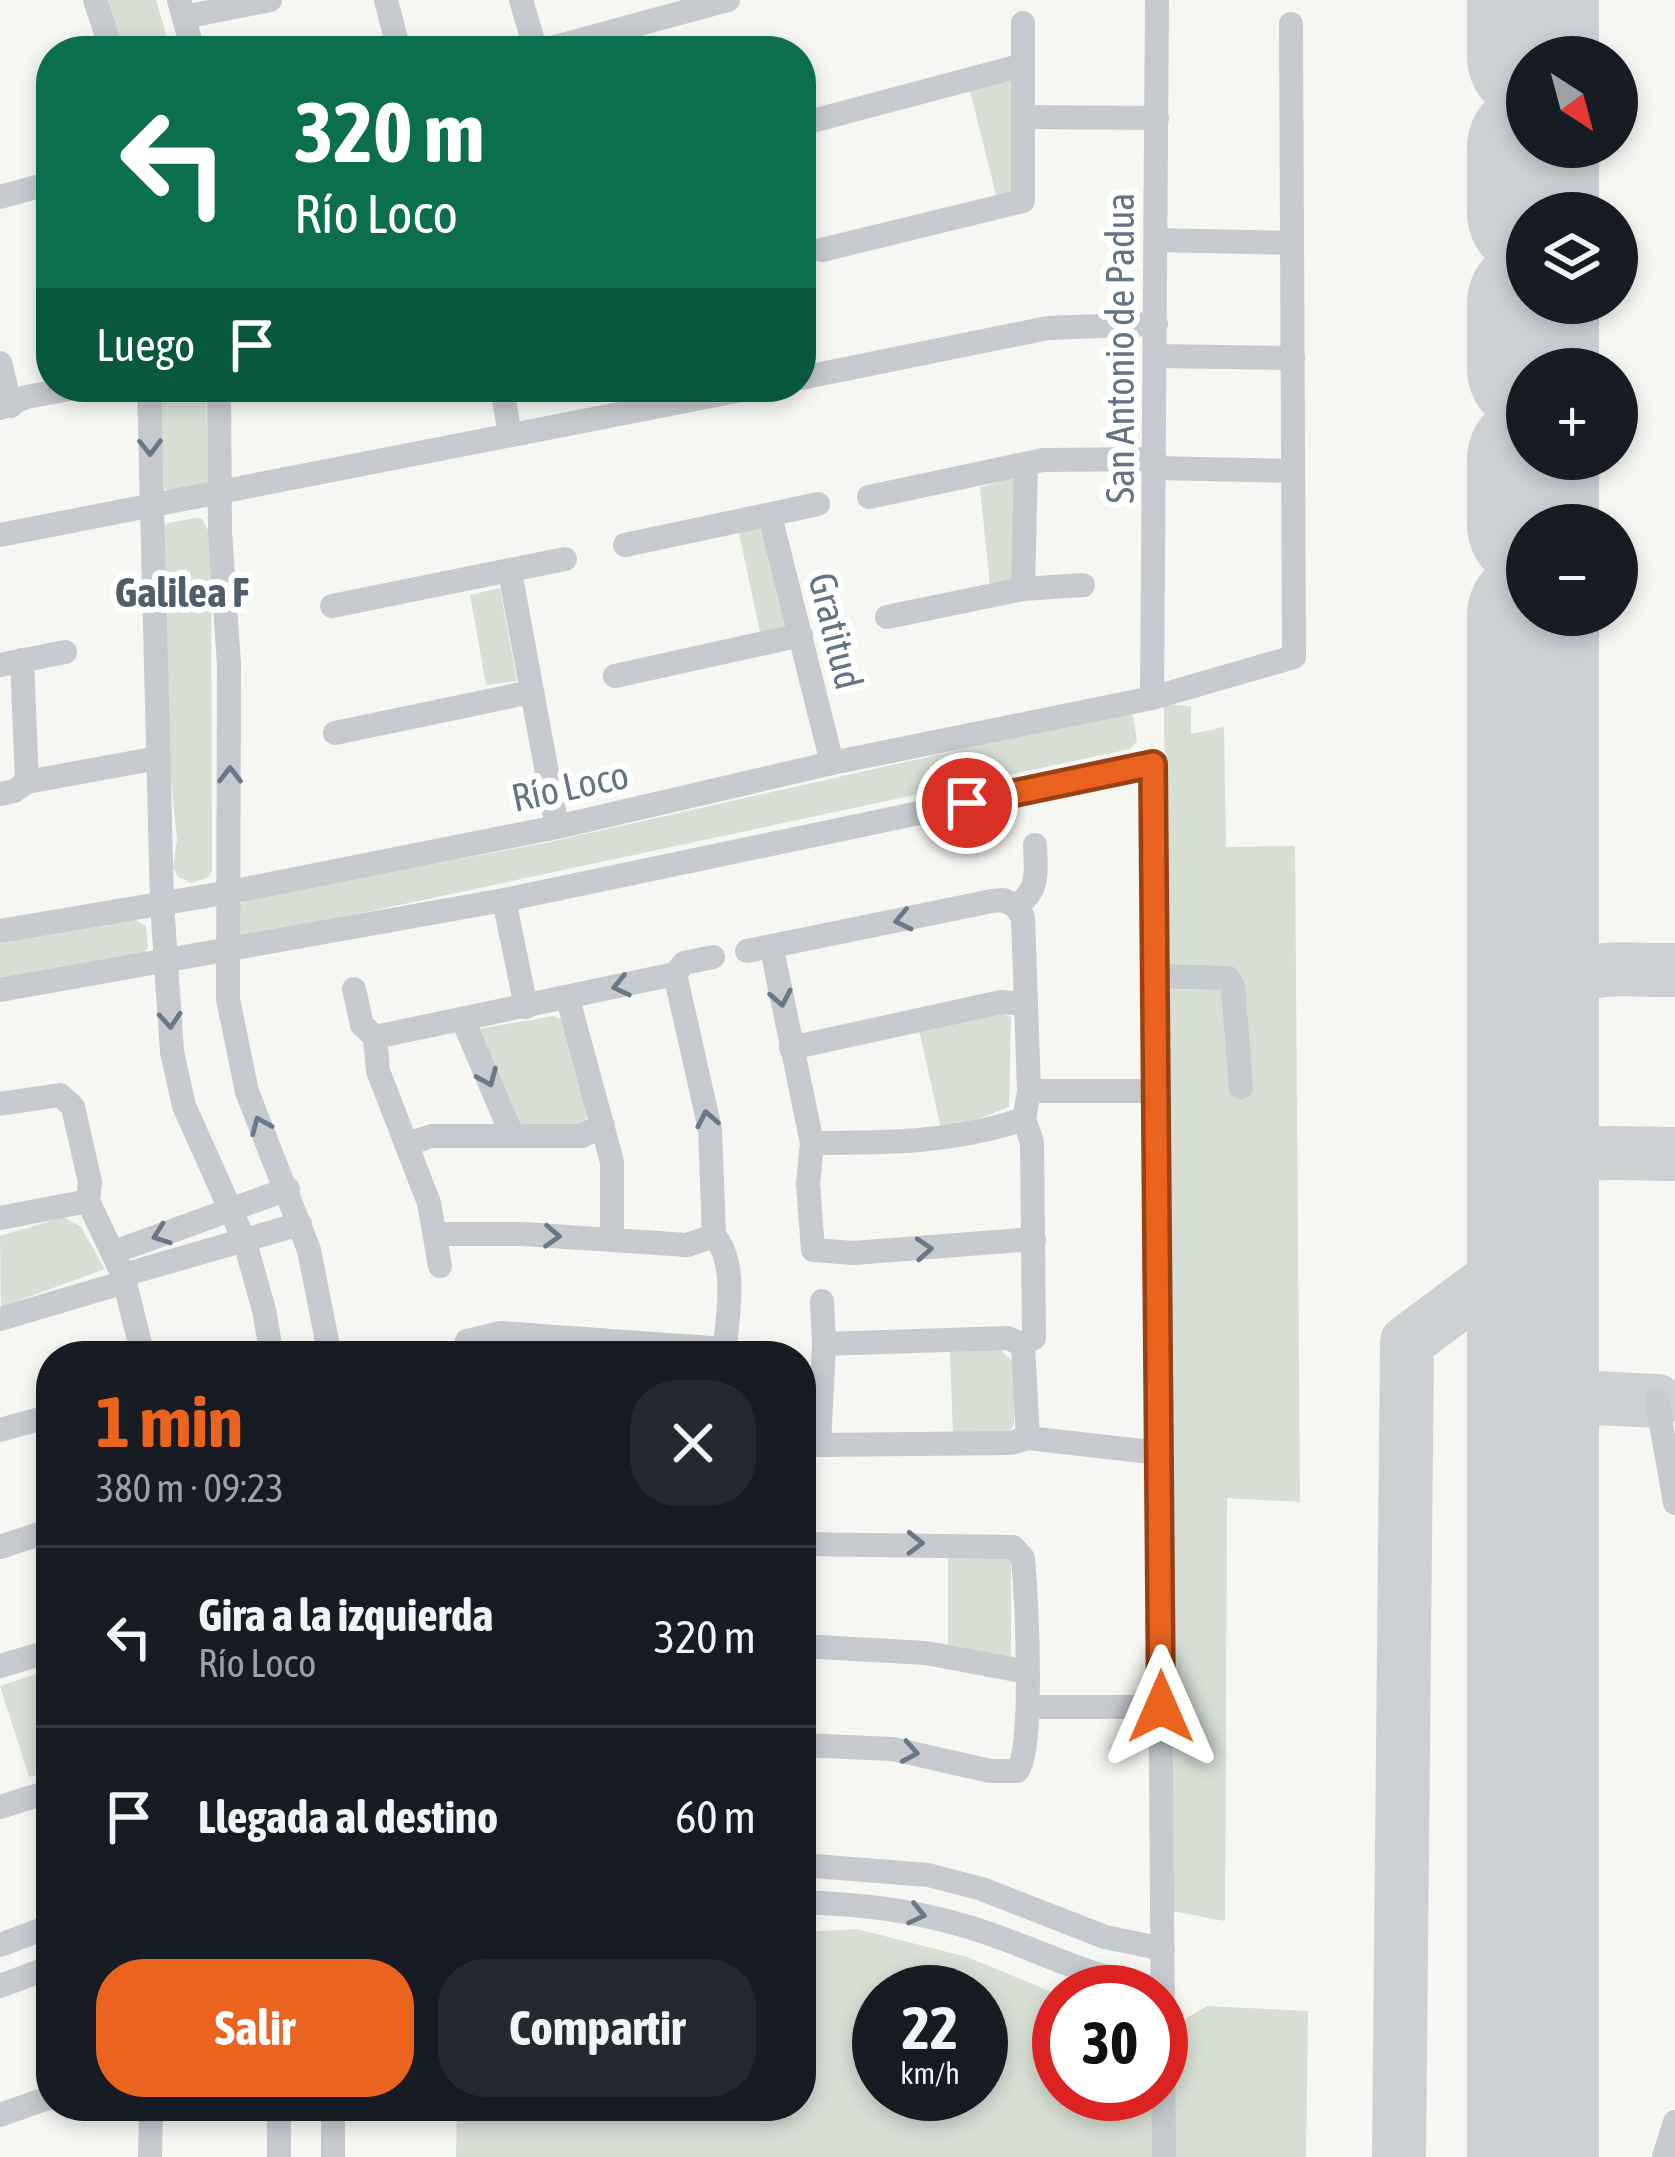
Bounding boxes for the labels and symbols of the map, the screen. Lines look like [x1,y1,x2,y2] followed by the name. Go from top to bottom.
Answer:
[1506,36,1638,168] north arrow
[1098,193,1142,504] street label: San Antonio de Padua
[137,439,163,457] one-way arrow
[115,568,249,616] district label: Galilea F
[800,568,872,694] street label: Gratitud
[508,752,632,820] street label: Río Loco
[916,752,1018,854] pin
[217,765,243,783] one-way arrow
[894,907,914,932] one-way arrow
[612,973,632,998] one-way arrow
[767,988,793,1008] one-way arrow
[156,1011,182,1030] one-way arrow
[473,1065,497,1087] one-way arrow
[695,1109,721,1129] one-way arrow
[250,1115,274,1136] one-way arrow
[152,1221,173,1245] one-way arrow
[543,1223,562,1249] one-way arrow
[915,1236,934,1262] one-way arrow
[907,1530,925,1556] one-way arrow
[1098,1644,1224,1770] position arrow
[900,1739,920,1764] one-way arrow
[907,1900,927,1925] one-way arrow
[1032,1965,1188,2121] speed limit sign: 30

